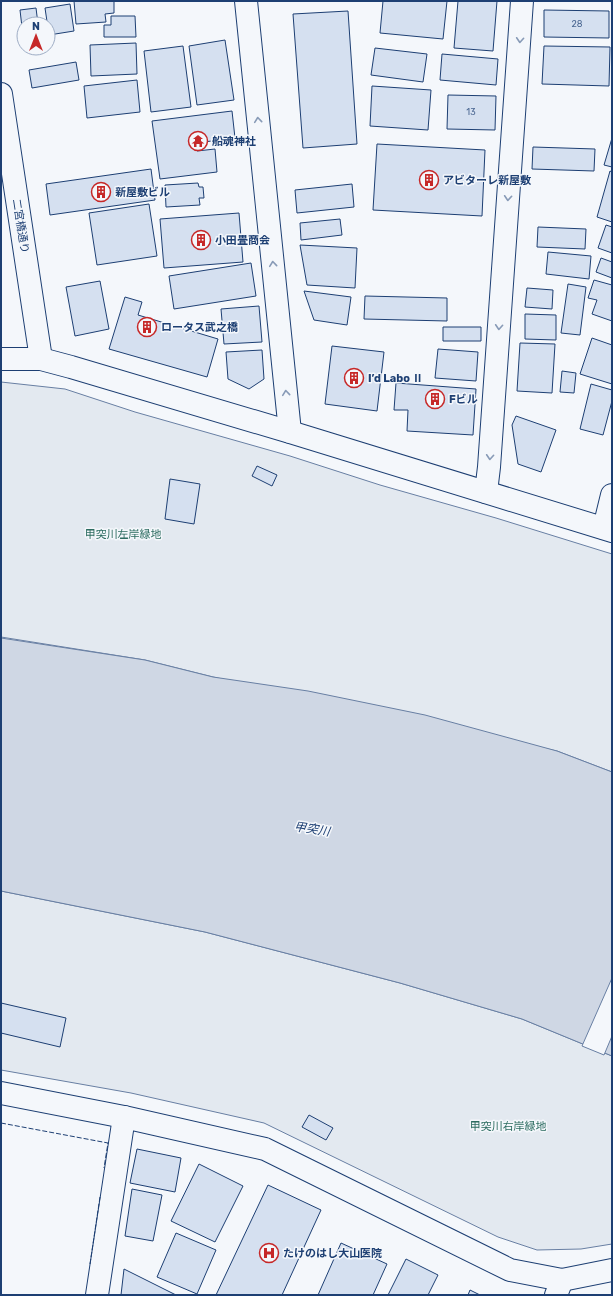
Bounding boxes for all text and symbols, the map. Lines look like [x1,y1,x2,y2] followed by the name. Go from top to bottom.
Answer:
[16,16,56,56] north arrow
[571,19,583,29] house number: 28
[32,20,40,33] text: N
[515,37,524,43] one-way arrow
[466,107,476,117] house number: 13
[254,117,263,123] one-way arrow
[187,130,209,152] temple icon: 船魂神社
[212,135,256,148] place label: 船魂神社
[418,169,440,191] building icon: アビターレ新屋敷
[443,174,532,187] place label: アビターレ新屋敷
[90,181,112,203] building icon: 新屋敷ビル
[115,186,170,199] place label: 新屋敷ビル
[504,194,513,201] one-way arrow
[10,198,31,254] street label: 二宮橋通り
[190,229,212,251] building icon: 小田畳商会
[215,234,270,247] place label: 小田畳商会
[269,261,278,267] one-way arrow
[136,316,158,338] building icon: ロータス武之橋
[161,321,238,334] place label: ロータス武之橋
[495,324,504,330] one-way arrow
[343,367,365,389] building icon: I’d Labo Ⅱ
[368,372,423,385] place label: I’d Labo Ⅱ
[424,388,446,410] building icon: Fビル
[282,390,291,396] one-way arrow
[449,393,478,406] place label: Fビル
[486,454,495,460] one-way arrow
[85,528,162,541] park label: 甲突川左岸緑地
[293,819,333,839] water label: 甲突川
[470,1120,547,1133] park label: 甲突川右岸緑地
[258,1242,280,1264] hospital icon: たけのはし大山医院
[283,1247,382,1260] place label: たけのはし大山医院

